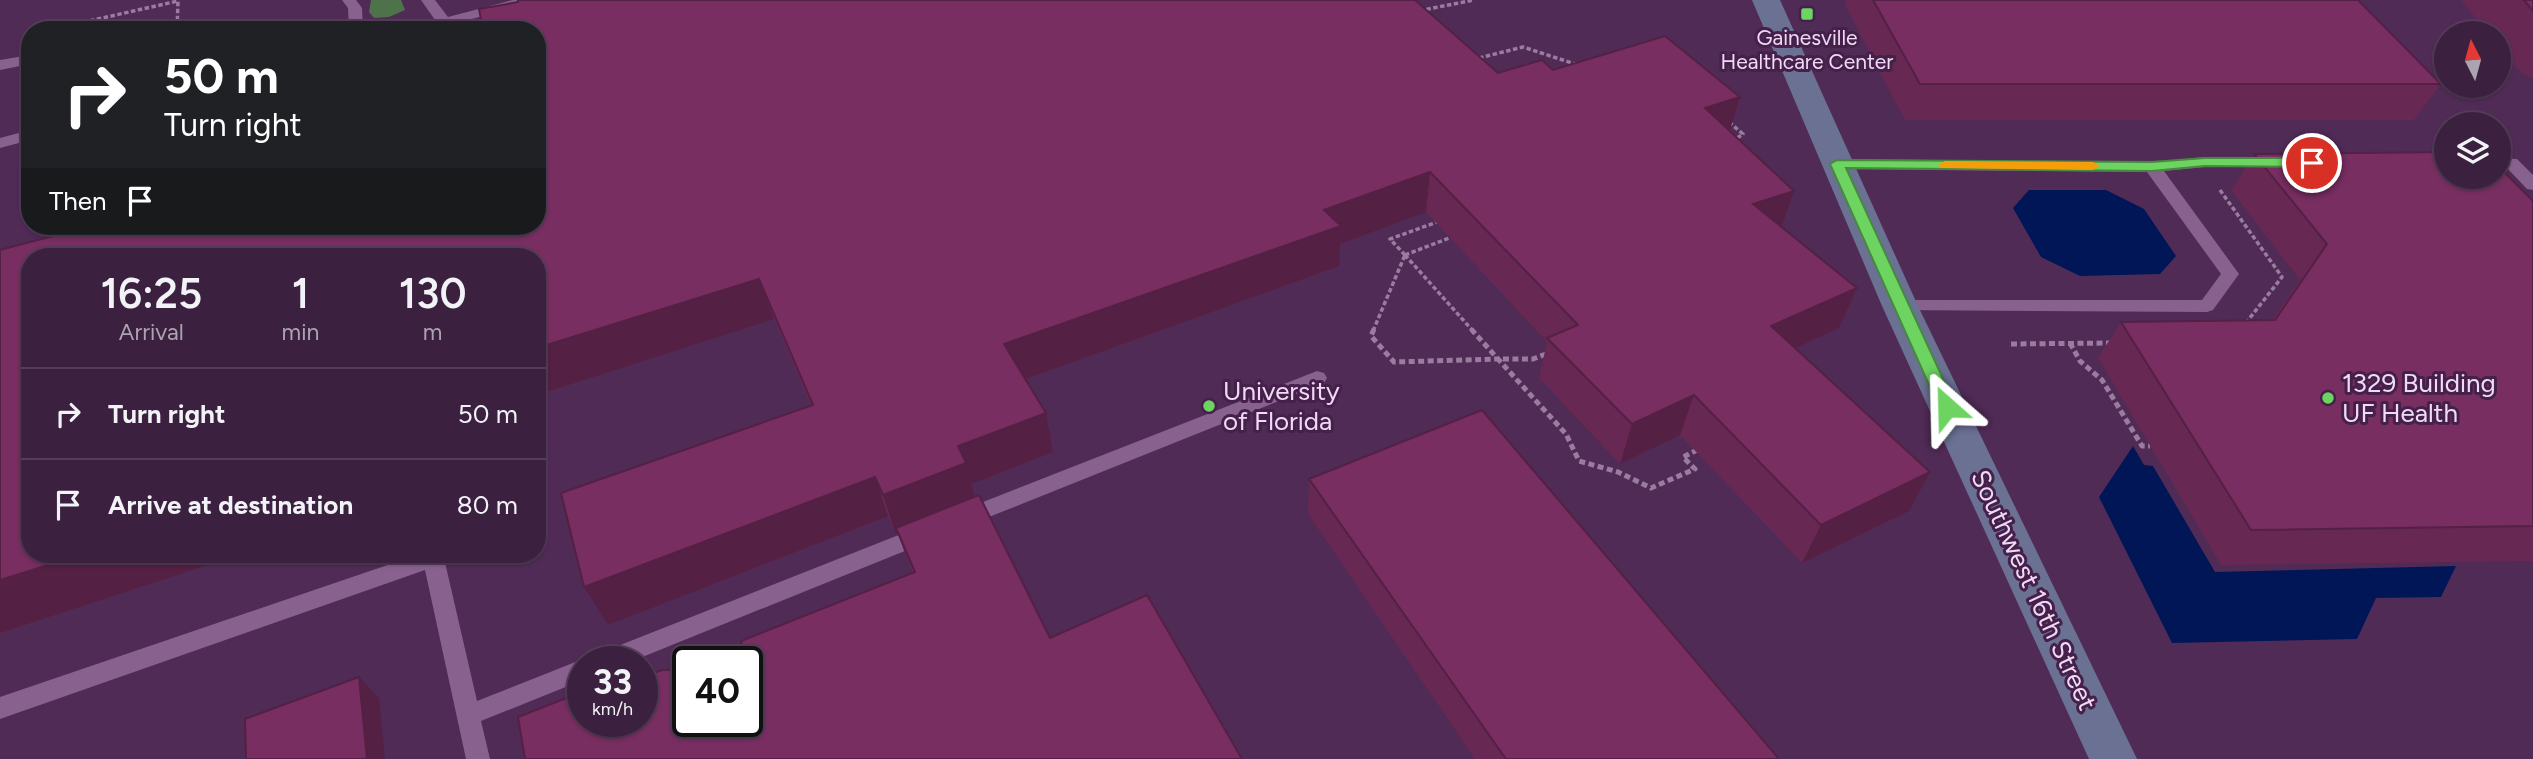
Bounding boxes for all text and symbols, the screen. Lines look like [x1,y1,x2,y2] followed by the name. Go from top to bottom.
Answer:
[1799,6,1815,22] marker: Gainesville Healthcare Center
[2434,21,2511,98] north arrow
[2434,21,2511,189] map controls
[1721,25,1893,74] place label: Gainesville Healthcare Center
[164,46,279,105] text: 50 m
[49,49,140,140] icon: right
[164,106,302,144] text: Turn right
[2434,112,2511,189] button: layers
[2282,133,2342,193] pin
[2293,144,2331,182] icon: arrive
[121,182,159,220] icon: arrive
[49,185,107,217] text: Then
[100,268,202,319] text: 16:25
[292,268,309,319] text: 1
[399,268,467,319] text: 130
[119,318,184,346] text: Arrival
[282,318,319,346] text: min
[423,318,442,346] text: m
[2342,367,2496,429] place label: 1329 Building UF Health
[1910,370,1984,444] position arrow
[1223,375,1340,437] place label: University of Florida
[2320,390,2336,406] marker: 1329 Building UF Health
[49,395,87,433] icon: right
[108,398,225,430] text: Turn right
[458,398,518,430] text: 50 m
[1201,398,1217,414] marker: University of Florida
[1964,465,2104,715] street label: Southwest 16th Street
[49,486,87,524] icon: arrive
[108,489,353,521] text: Arrive at destination
[457,489,518,521] text: 80 m
[672,646,763,737] speed limit sign: 40
[593,661,632,703] text: 33
[592,698,633,720] text: km/h

